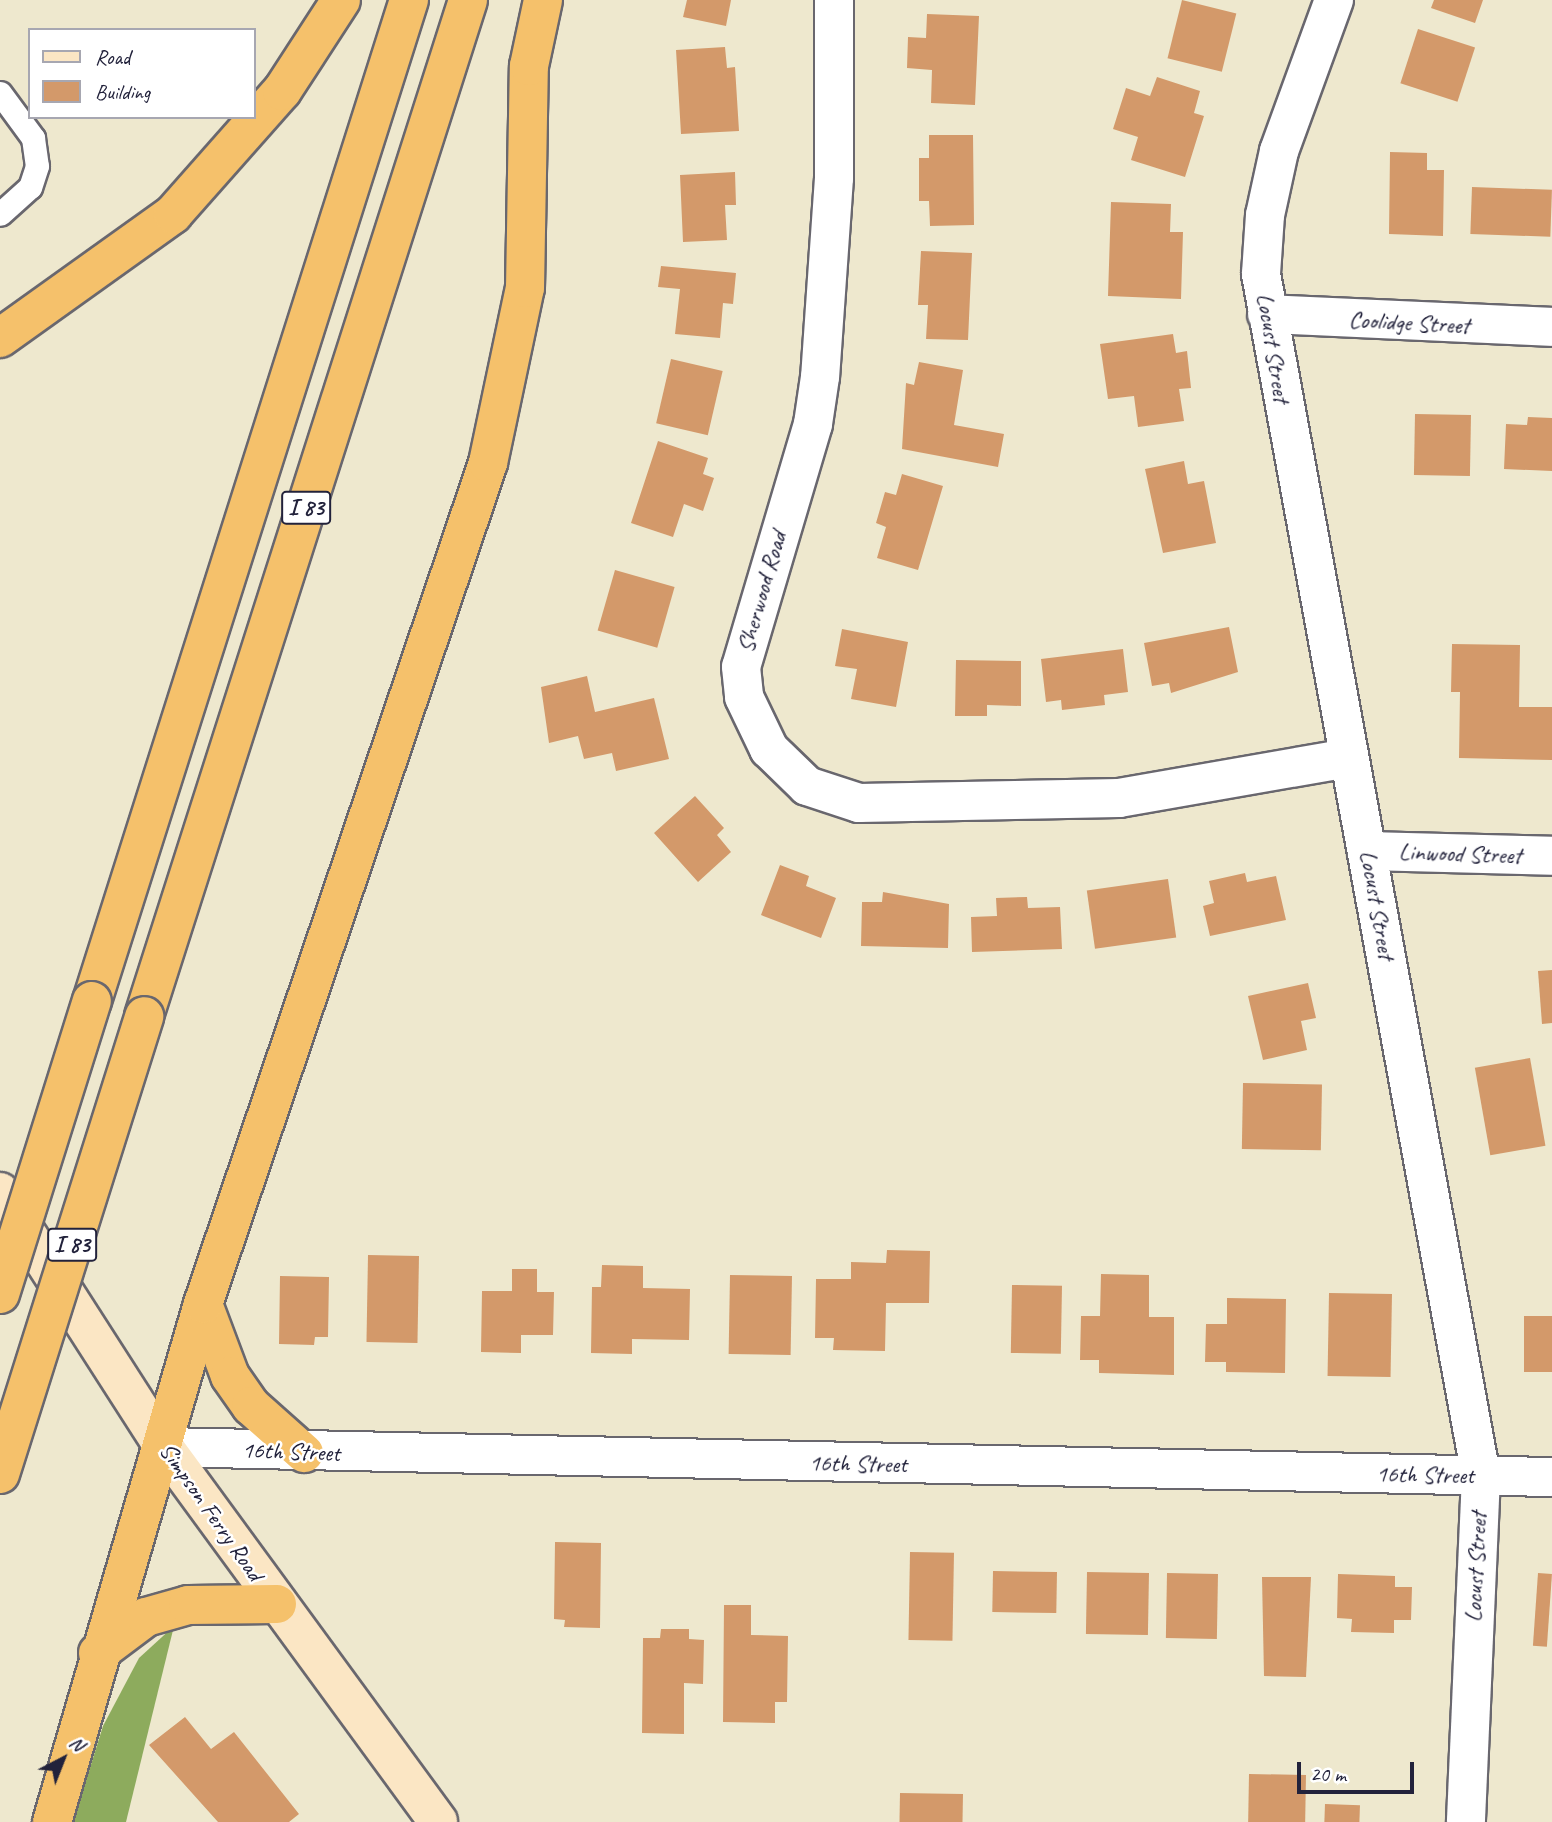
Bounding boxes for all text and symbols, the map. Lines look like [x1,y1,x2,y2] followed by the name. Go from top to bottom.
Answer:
[28,28,256,119] legend
[95,44,130,70] text: Road
[95,79,150,105] text: Building
[1250,291,1296,405] street label: Locust Street
[1348,305,1470,341] street label: Coolidge Street
[280,488,332,528] road number: I 83
[731,528,793,656] street label: Sherwood Road
[1398,837,1522,871] street label: Linwood Street
[1353,848,1401,962] street label: Locust Street
[46,1226,98,1264] road number: I 83
[241,1436,341,1468] street label: 16th Street
[153,1437,269,1587] street label: Simpson Ferry Road
[808,1449,908,1479] street label: 16th Street
[1375,1460,1475,1490] street label: 16th Street
[1459,1511,1493,1623] street label: Locust Street
[28,1724,98,1794] north arrow
[65,1731,89,1756] text: N
[1300,1748,1417,1792] scale bar
[1310,1761,1346,1787] text: 20 m

